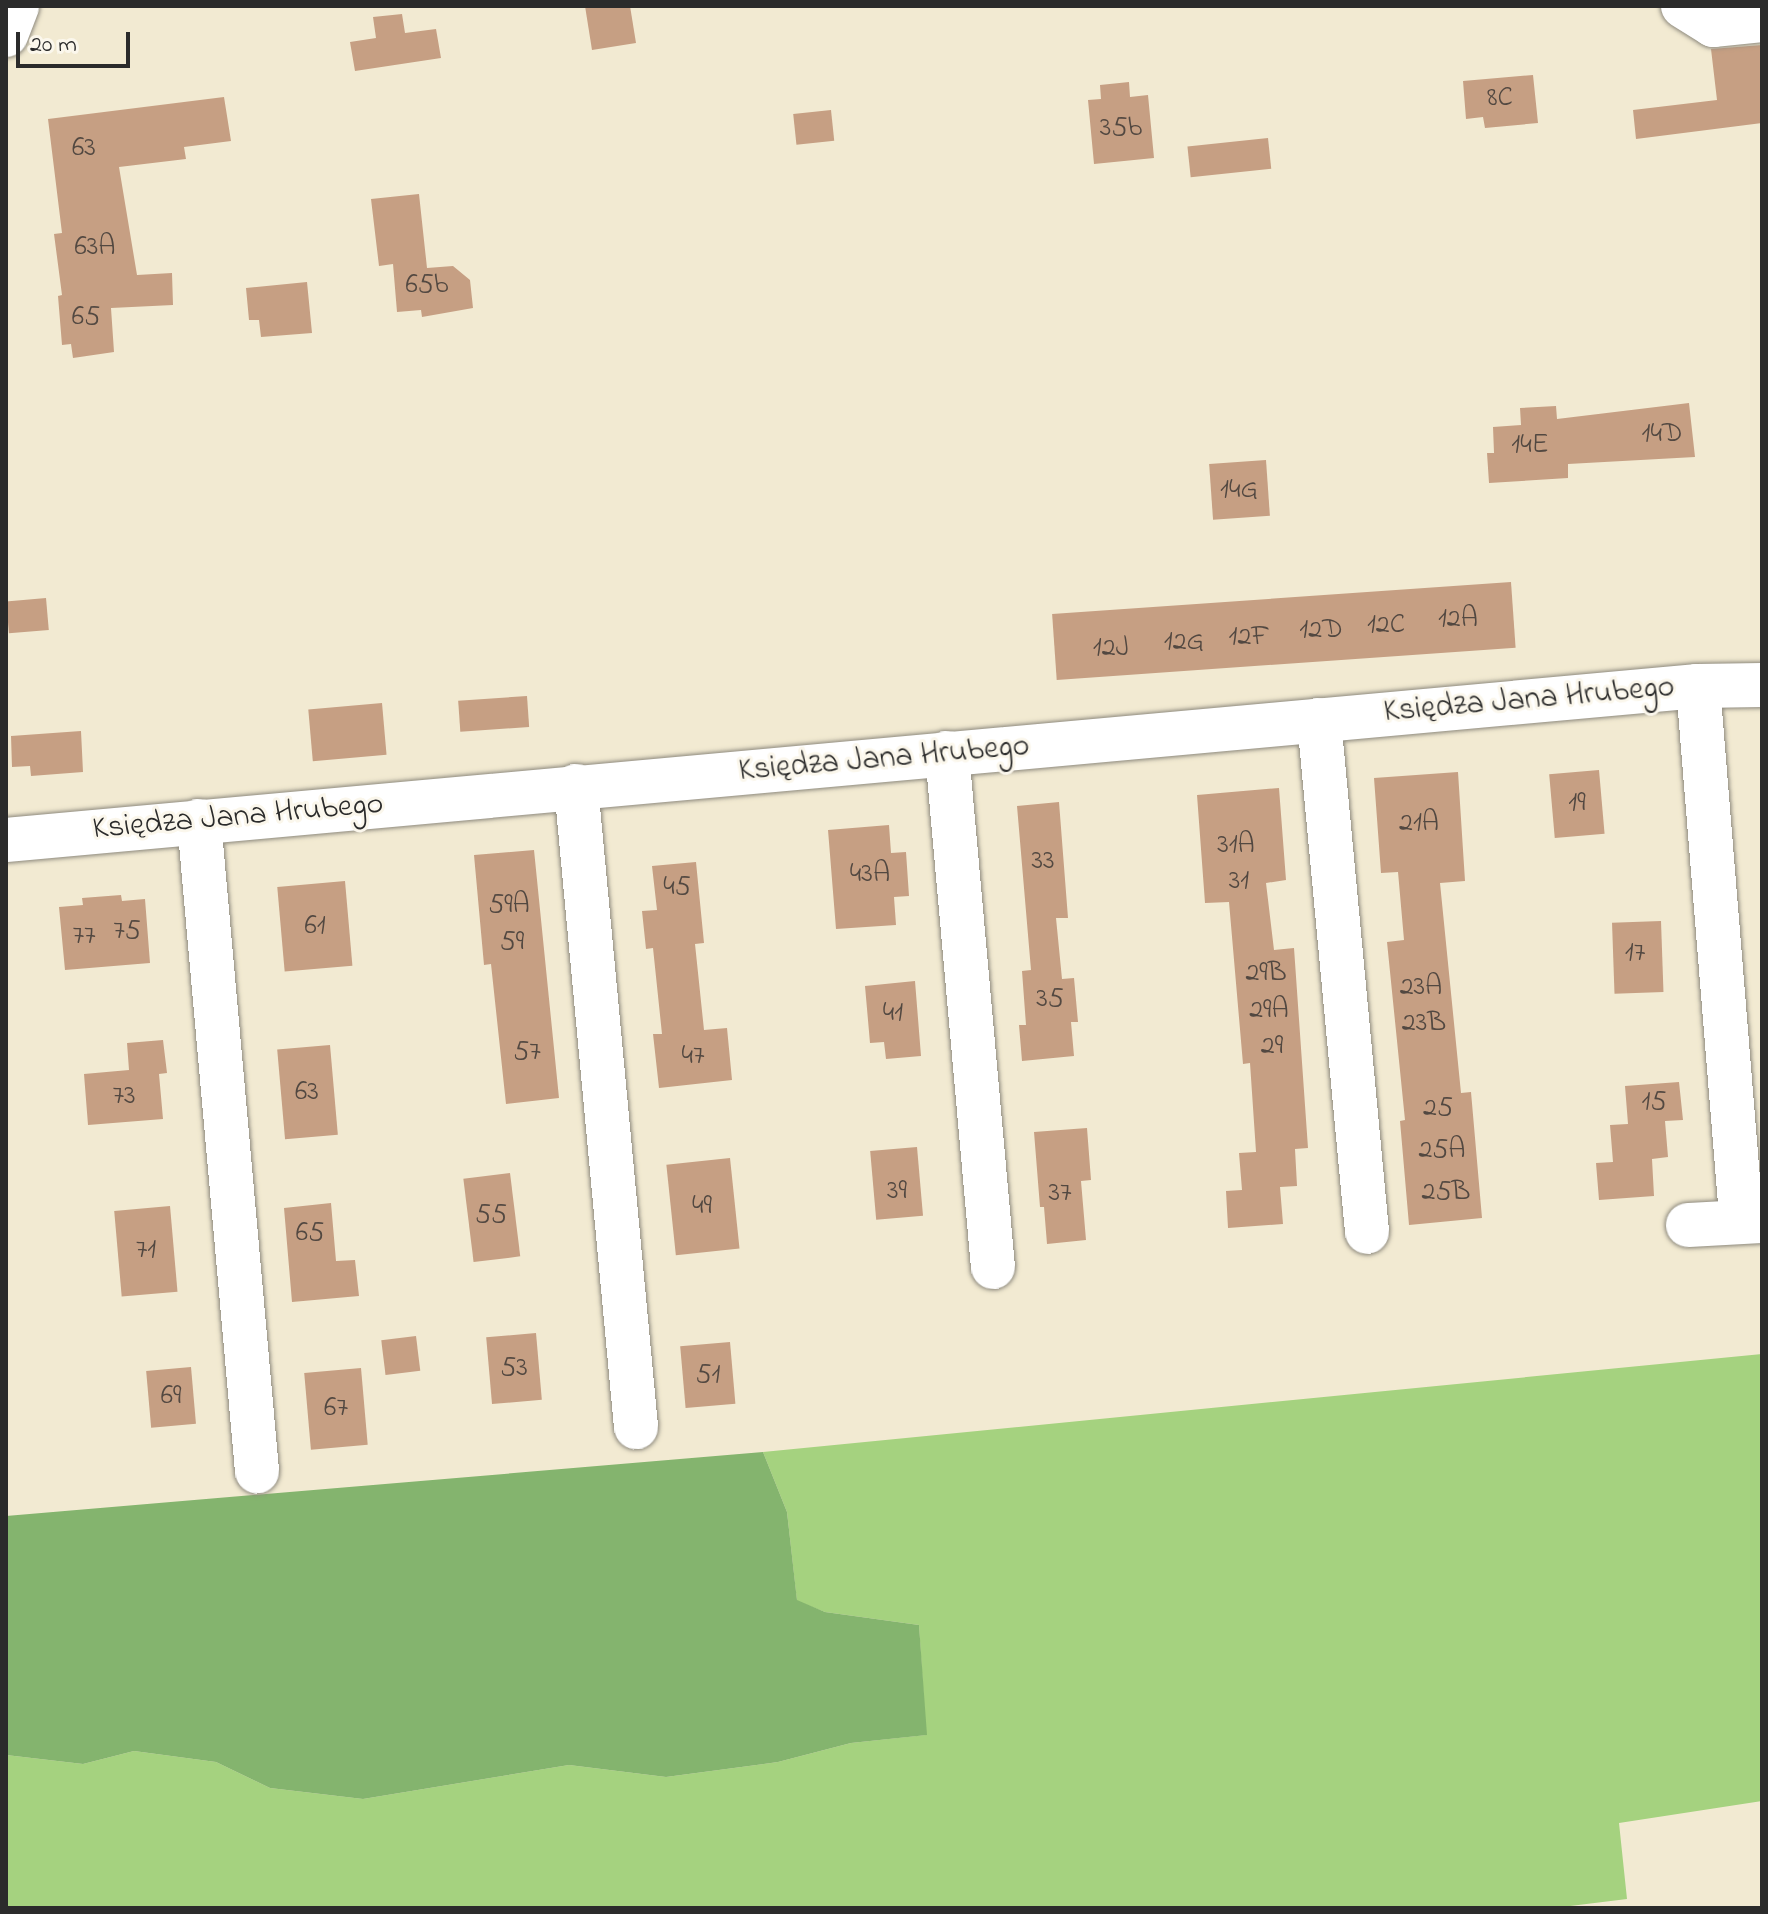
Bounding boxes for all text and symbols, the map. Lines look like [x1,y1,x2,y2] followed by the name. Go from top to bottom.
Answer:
[20,16,134,66] scale bar
[30,28,77,63] text: 20 m
[1487,82,1513,116] house number: 8C
[1100,112,1142,146] house number: 35b
[72,132,96,166] house number: 63
[74,231,116,265] house number: 63A
[405,269,449,303] house number: 65b
[72,301,100,335] house number: 65
[1642,418,1682,452] house number: 14D
[1511,429,1549,463] house number: 14E
[1220,474,1258,508] house number: 14G
[1438,603,1478,637] house number: 12A
[1367,609,1405,643] house number: 12C
[1299,614,1343,648] house number: 12D
[1229,621,1269,655] house number: 12F
[1164,626,1204,660] house number: 12G
[1093,632,1129,666] house number: 12J
[1382,669,1676,733] street label: Księdza Jana Hrubego
[737,728,1031,792] street label: Księdza Jana Hrubego
[91,786,385,850] street label: Księdza Jana Hrubego
[1568,787,1586,821] house number: 19
[1399,807,1439,841] house number: 21A
[1217,829,1255,863] house number: 31A
[1031,845,1055,879] house number: 33
[850,858,890,892] house number: 43A
[1229,865,1249,899] house number: 31
[663,871,691,905] house number: 45
[488,889,530,923] house number: 59A
[304,910,326,944] house number: 61
[113,915,141,949] house number: 75
[72,920,96,954] house number: 77
[500,926,524,960] house number: 59
[1625,937,1645,971] house number: 17
[1245,957,1287,991] house number: 29B
[1400,971,1442,1005] house number: 23A
[1036,983,1064,1017] house number: 35
[1249,994,1289,1028] house number: 29A
[883,997,903,1031] house number: 41
[1402,1007,1446,1041] house number: 23B
[1261,1030,1283,1064] house number: 29
[513,1036,541,1070] house number: 57
[681,1040,705,1074] house number: 47
[295,1076,319,1110] house number: 63
[112,1080,136,1114] house number: 73
[1642,1086,1666,1120] house number: 15
[1423,1092,1453,1126] house number: 25
[1418,1134,1466,1168] house number: 25A
[887,1175,907,1209] house number: 39
[1422,1176,1470,1210] house number: 25B
[1048,1177,1072,1211] house number: 37
[692,1190,712,1224] house number: 49
[475,1199,507,1233] house number: 55
[296,1217,324,1251] house number: 65
[136,1234,156,1268] house number: 71
[500,1352,528,1386] house number: 53
[696,1359,720,1393] house number: 51
[161,1380,181,1414] house number: 69
[324,1392,348,1426] house number: 67

